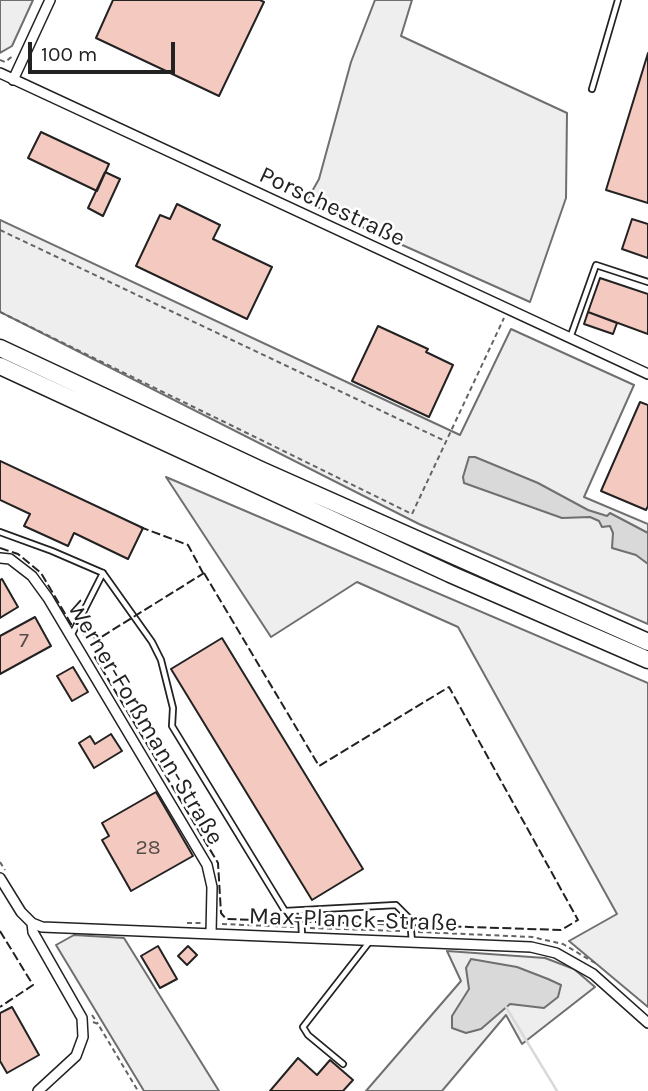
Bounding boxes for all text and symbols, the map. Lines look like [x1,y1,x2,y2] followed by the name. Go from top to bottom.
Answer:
[32,28,178,72] scale bar
[41,42,98,66] text: 100 m
[255,161,409,253] street label: Porschestraße
[61,596,229,850] street label: Werner-Forßmann-Straße
[19,628,29,654] house number: 7
[135,835,161,861] house number: 28
[248,902,458,938] street label: Max-Planck-Straße

